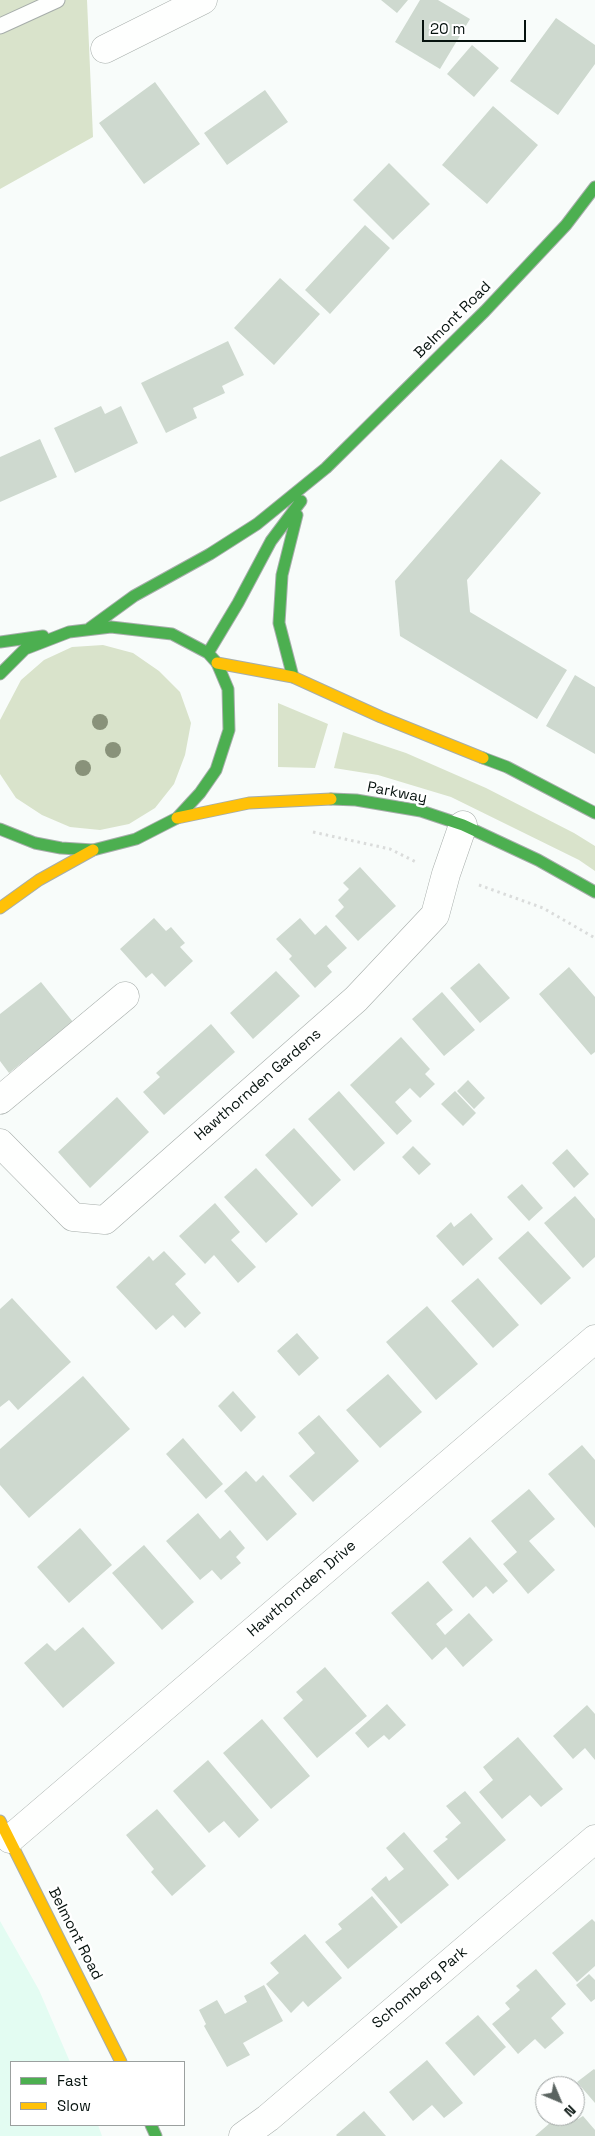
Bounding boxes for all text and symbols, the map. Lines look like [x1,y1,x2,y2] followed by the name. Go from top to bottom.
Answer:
[425,10,529,42] scale bar
[430,19,465,38] text: 20 m
[411,278,495,362] street label: Belmont Road
[365,778,429,808] street label: Parkway
[191,1025,325,1145] street label: Hawthornden Gardens
[244,1537,360,1641] street label: Hawthornden Drive
[44,1885,106,1983] street label: Belmont Road
[369,1943,471,2033] street label: Schomberg Park
[10,2061,185,2126] legend
[57,2071,88,2090] text: Fast
[535,2076,585,2126] north arrow
[57,2096,91,2115] text: Slow
[560,2101,580,2121] text: N

